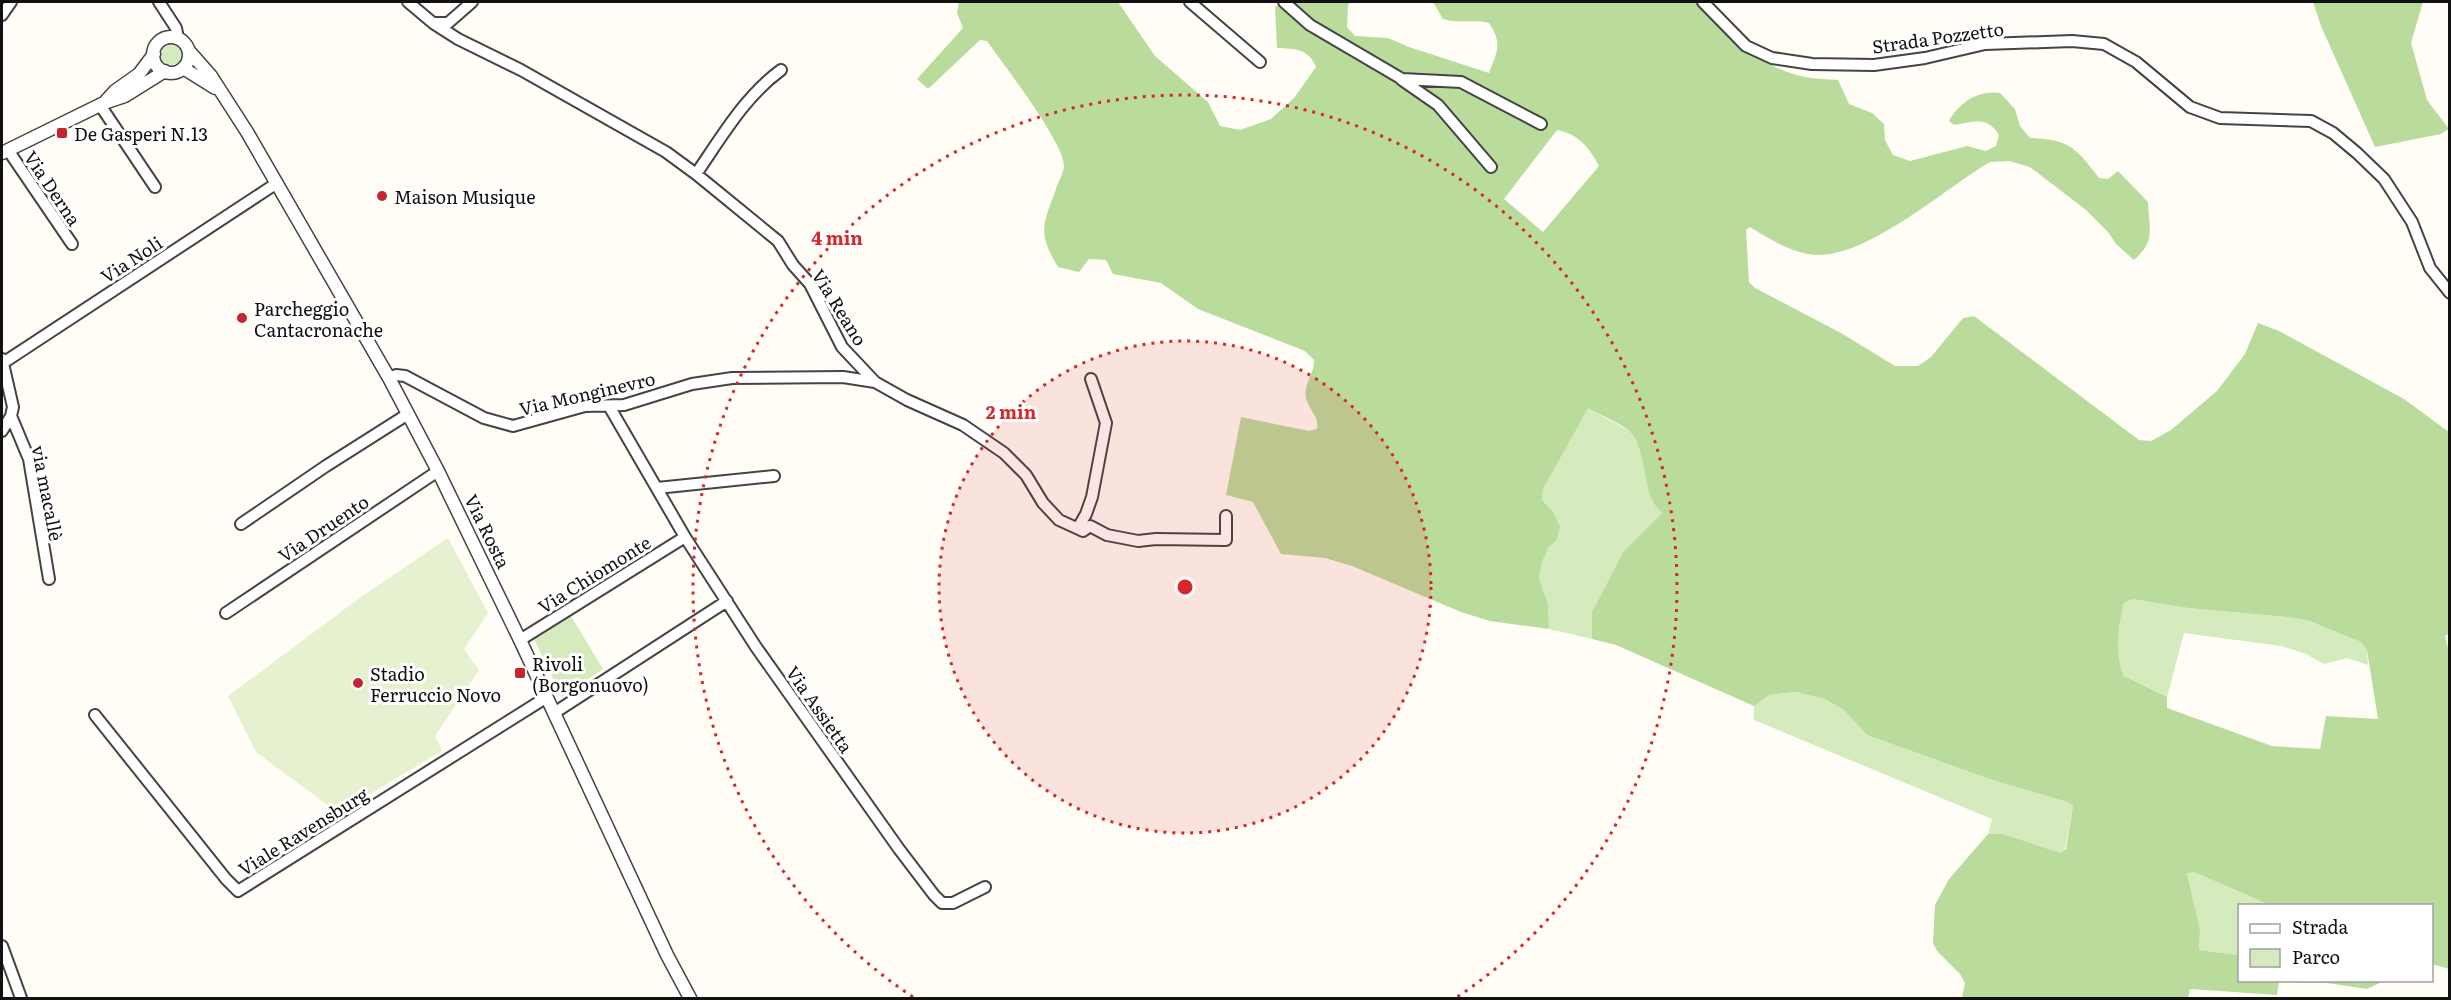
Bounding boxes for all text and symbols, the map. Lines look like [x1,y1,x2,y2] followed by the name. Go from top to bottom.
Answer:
[1870,14,2006,60] street label: Strada Pozzetto
[74,120,208,147] place label: De Gasperi N.13
[55,126,69,140] marker: De Gasperi N.13
[18,145,88,231] street label: Via Derna
[394,183,535,210] place label: Maison Musique
[375,189,389,203] marker: Maison Musique
[811,224,863,251] text: 4 min
[95,229,167,289] street label: Via Noli
[806,263,874,351] street label: Via Reano
[254,295,383,343] place label: Parcheggio Cantacronache
[235,311,249,325] marker: Parcheggio Cantacronache
[516,364,658,422] street label: Via Monginevro
[986,398,1037,425] text: 2 min
[26,443,70,543] street label: via macallè
[272,488,374,568] street label: Via Druento
[458,489,518,573] street label: Via Rosta
[532,528,656,620] street label: Via Chiomonte
[1175,577,1195,597] centre of rings
[532,650,649,698] place label: Rivoli (Borgonuovo)
[370,660,501,708] place label: Stadio Ferruccio Novo
[780,660,860,758] street label: Via Assietta
[513,666,527,680] marker: Rivoli (Borgonuovo)
[351,676,365,690] marker: Stadio Ferruccio Novo
[233,780,374,882] street label: Viale Ravensburg
[2238,904,2433,982] legend
[2292,913,2349,940] text: Strada
[2292,943,2340,970] text: Parco

